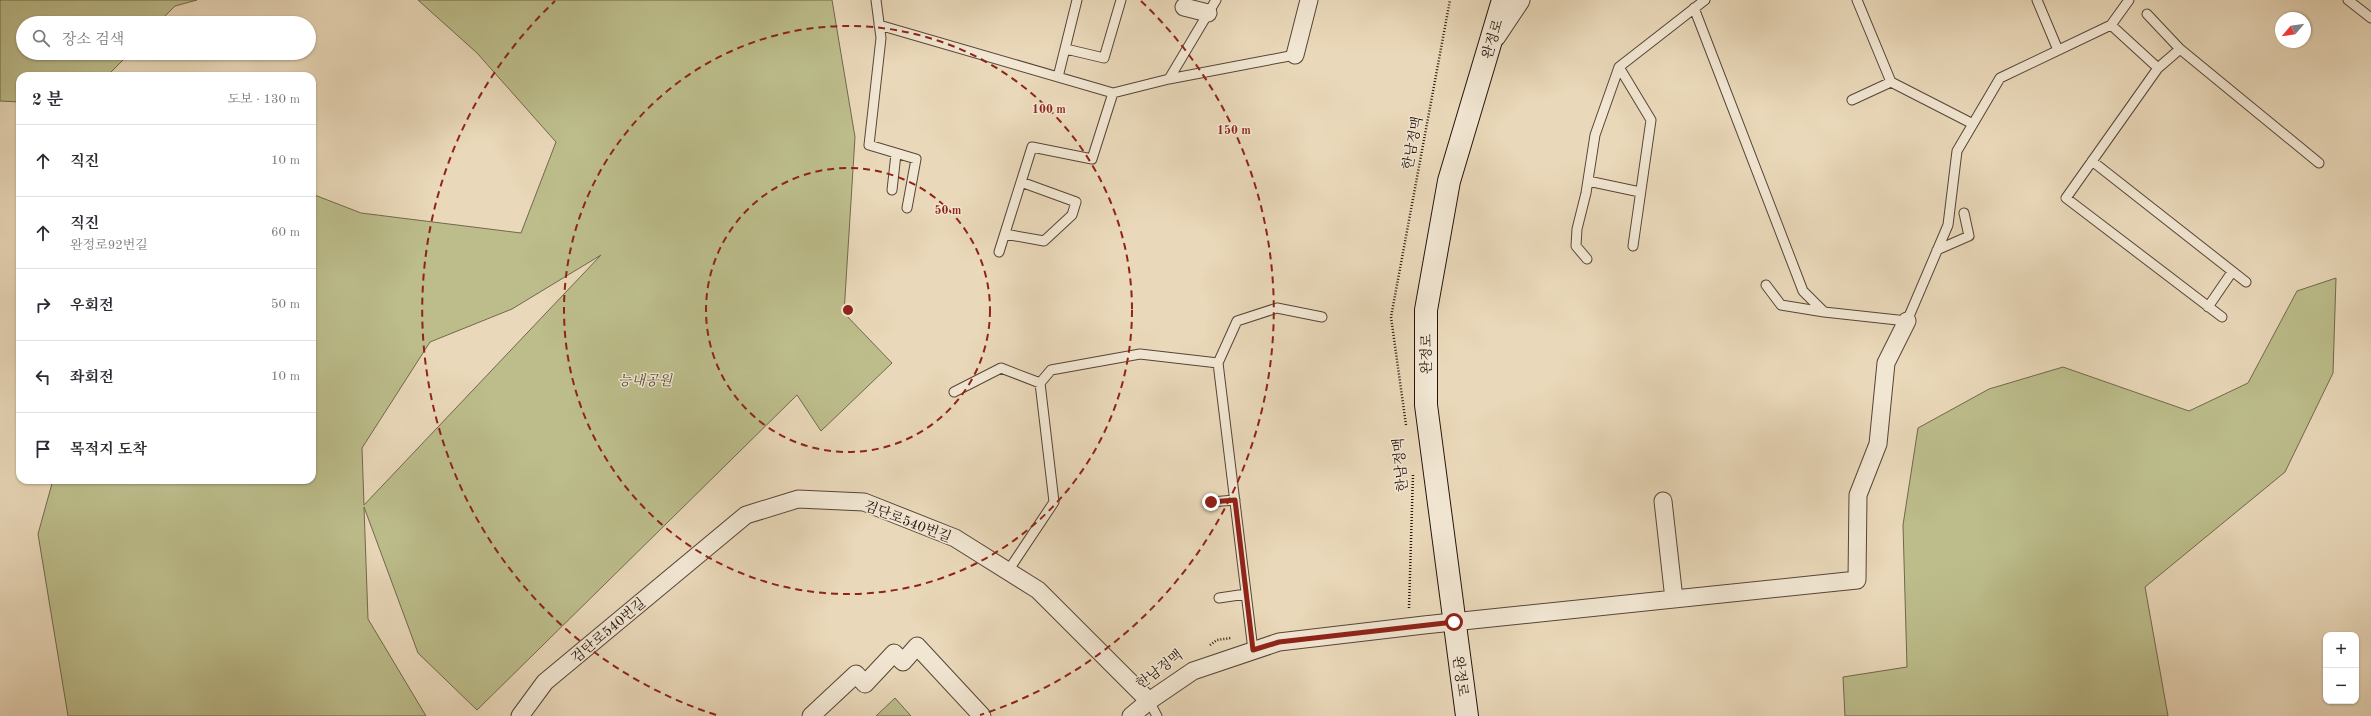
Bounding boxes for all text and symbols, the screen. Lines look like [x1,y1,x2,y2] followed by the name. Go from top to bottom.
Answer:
[2275,12,2311,48] north arrow
[16,16,316,60] search box
[1479,17,1506,61] street label: 완정로
[30,27,52,49] icon: search
[62,33,124,48] text: 장소 검색
[32,92,63,109] text: 2 분
[227,93,300,106] text: 도보 · 130 m
[1032,104,1066,116] text: 100 m
[1400,115,1425,171] street label: 한남정맥
[1217,124,1251,137] text: 150 m
[32,150,54,172] icon: ahead
[271,154,300,167] text: 10 m
[70,155,99,170] text: 직진
[935,204,962,217] text: 50 m
[70,217,99,232] text: 직진
[32,222,54,244] icon: ahead
[271,226,300,239] text: 60 m
[70,239,148,252] text: 완정로92번길
[32,294,54,316] icon: right
[271,298,300,311] text: 50 m
[70,299,113,314] text: 우회전
[841,303,855,317] centre of rings
[1419,333,1434,374] street label: 완정로
[32,366,54,388] icon: left
[271,370,300,383] text: 10 m
[70,371,113,386] text: 좌회전
[618,373,674,388] park label: 능내공원
[1391,437,1410,493] street label: 한남정맥
[32,438,54,460] icon: arrive
[70,443,147,458] text: 목적지 도착
[1202,493,1220,511] route end
[862,498,953,545] street label: 검단로540번길
[568,595,648,666] street label: 검단로540번길
[1445,613,1463,631] route start
[2323,632,2359,704] map controls
[2323,632,2359,668] button: +
[1133,647,1185,692] street label: 한남정맥
[1450,655,1471,698] street label: 완정로
[2323,668,2359,704] button: −

